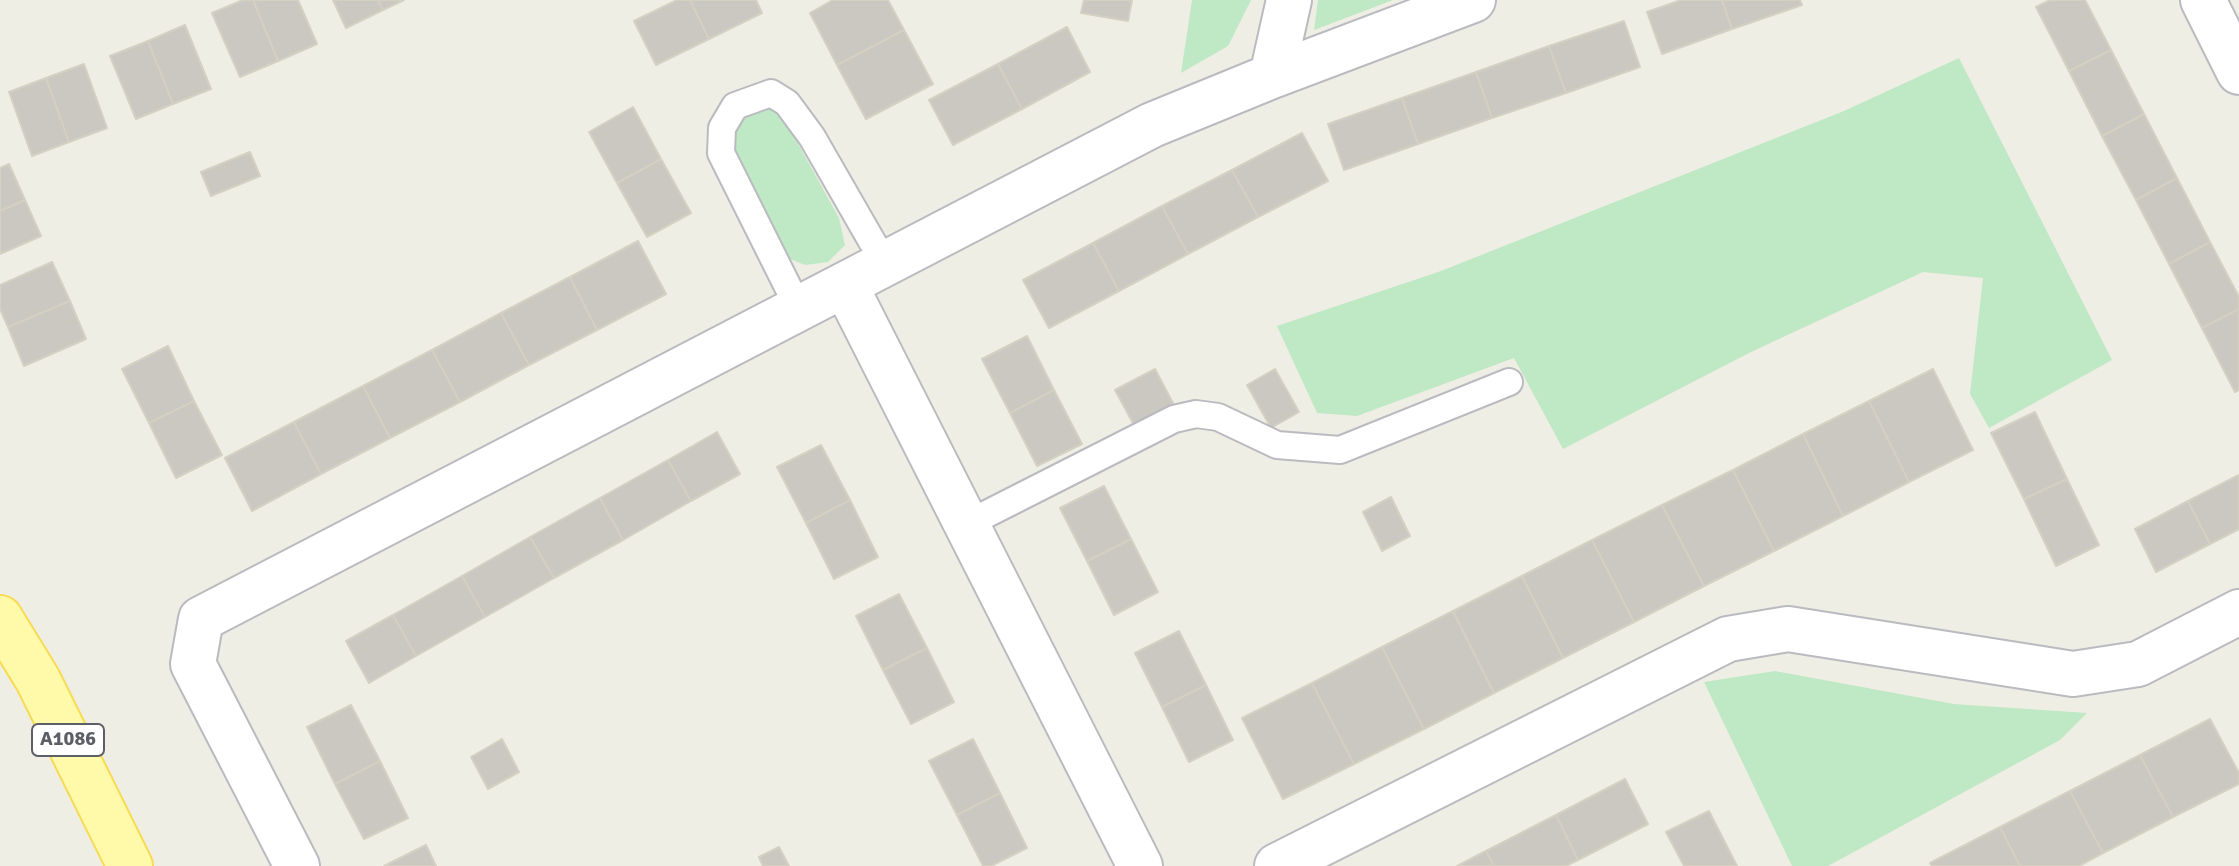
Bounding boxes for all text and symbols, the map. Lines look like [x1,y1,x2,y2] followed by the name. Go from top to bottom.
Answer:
[32,724,104,756] road number: A1086

